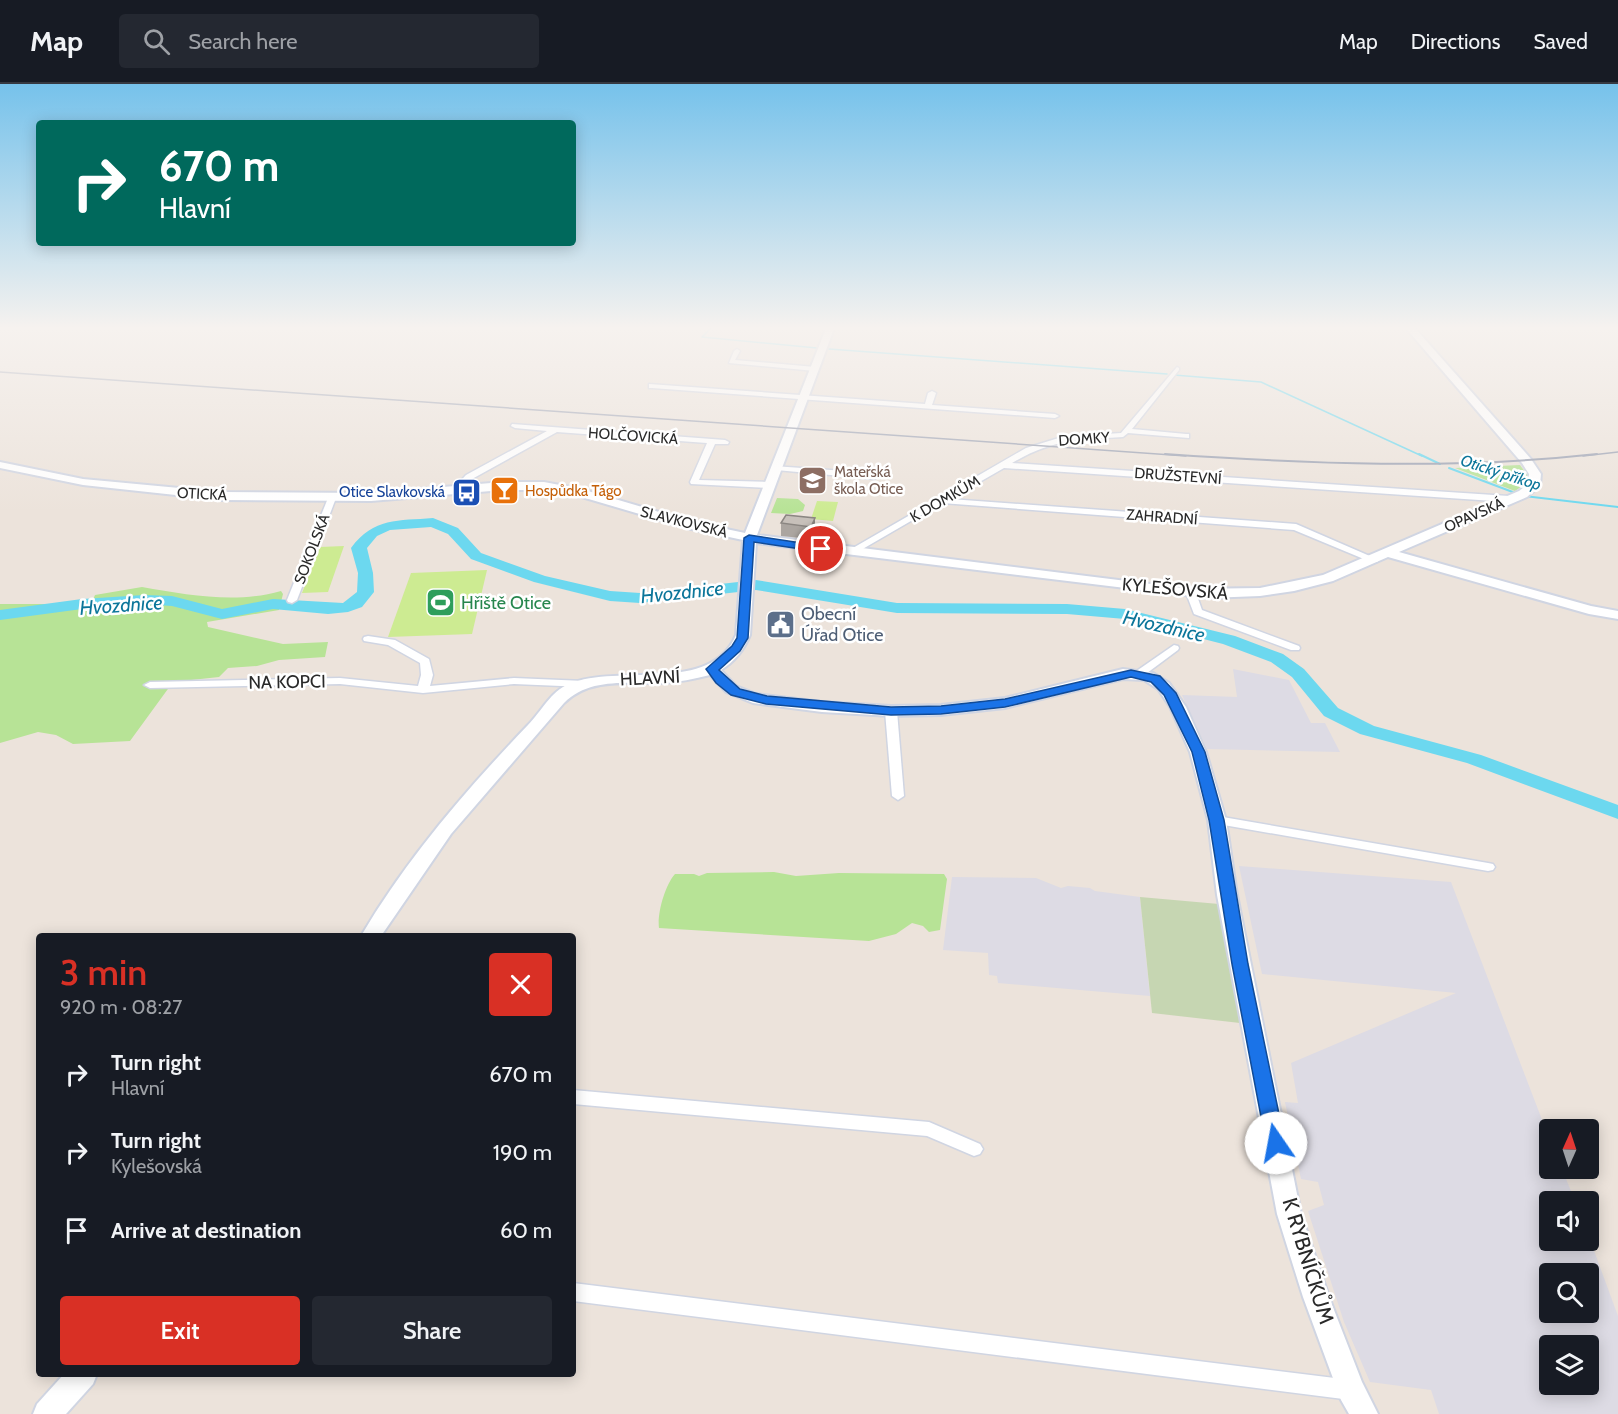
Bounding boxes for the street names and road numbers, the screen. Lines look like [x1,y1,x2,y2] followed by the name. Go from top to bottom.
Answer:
[587,423,679,448] street label: HOLČOVICKÁ
[1058,428,1111,450] street label: DOMKY
[1134,463,1223,488] street label: DRUŽSTEVNÍ
[906,470,983,526] street label: K DOMKŮM
[177,483,228,504] street label: OTICKÁ
[1441,493,1507,536] street label: OPAVSKÁ
[639,502,730,542] street label: SLAVKOVSKÁ
[1126,505,1199,528] street label: ZAHRADNÍ
[289,510,334,587] street label: SOKOLSKÁ
[1121,573,1229,605] street label: KYLEŠOVSKÁ
[619,665,681,691] street label: HLAVNÍ
[248,670,326,694] street label: NA KOPCI
[1277,1194,1340,1327] street label: K RYBNÍČKŮM

